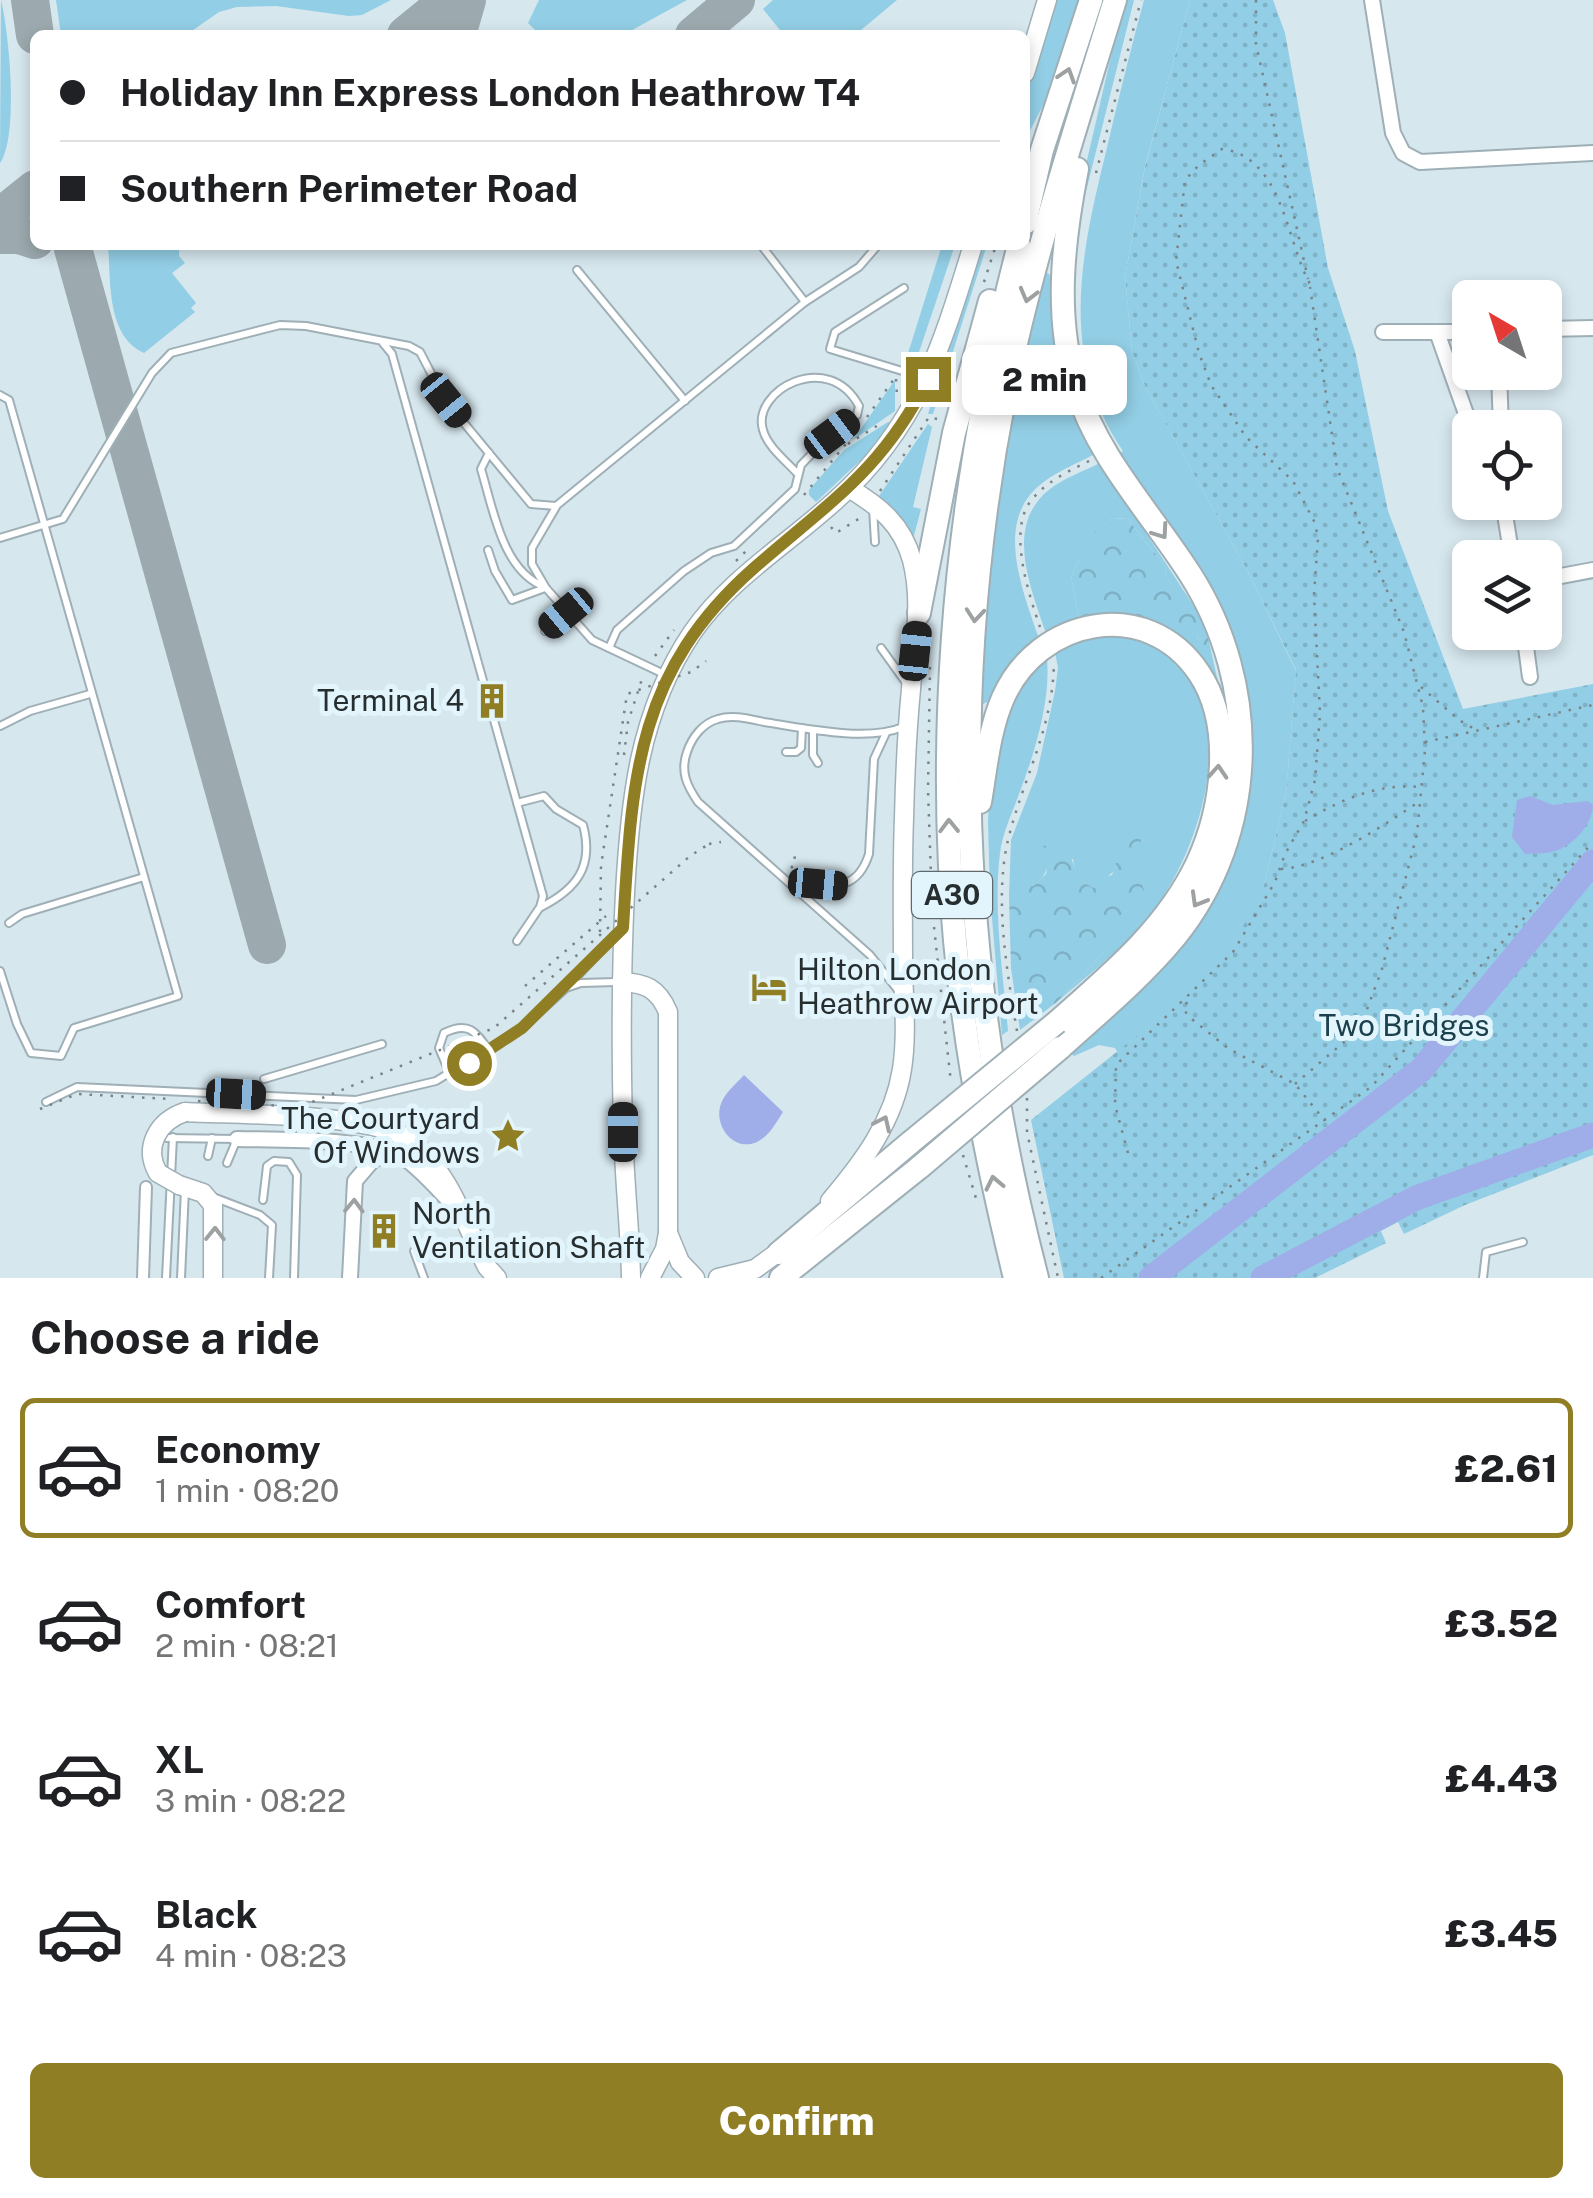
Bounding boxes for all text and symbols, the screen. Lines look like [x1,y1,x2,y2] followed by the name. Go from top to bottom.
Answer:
[1055,68,1075,85] one-way arrow
[120,70,860,115] text: Holiday Inn Express London Heathrow T4
[120,166,578,211] text: Southern Perimeter Road
[1452,280,1562,390] north arrow
[1452,280,1562,650] map controls
[1018,286,1039,303] one-way arrow
[963,344,1128,414] callout: 2 min
[906,357,951,402] route end
[1002,361,1087,398] text: 2 min
[415,367,477,433] car
[799,404,865,464] car
[1452,410,1562,520] button: locate
[1149,521,1167,540] one-way arrow
[1452,540,1562,650] button: layers
[533,582,599,644] car
[964,608,986,624] one-way arrow
[897,620,933,682] car
[317,682,464,718] place label: Terminal 4
[473,682,511,720] building icon: Terminal 4
[1207,764,1229,780] one-way arrow
[938,818,960,834] one-way arrow
[787,866,849,902] car
[912,872,992,918] road number: A30
[1191,889,1211,907] one-way arrow
[797,951,1039,1021] place label: Hilton London Heathrow Airport
[750,968,788,1006] hotel icon: Hilton London Heathrow Airport
[1318,1007,1490,1043] park label: Two Bridges
[447,1041,492,1086] route start
[205,1077,267,1111] car
[281,1100,480,1170] place label: The Courtyard Of Windows
[608,1102,638,1162] car
[871,1116,891,1134] one-way arrow
[489,1117,527,1155] place icon: The Courtyard Of Windows
[984,1175,1005,1192] one-way arrow
[412,1195,645,1265] place label: North Ventilation Shaft
[343,1198,364,1214] one-way arrow
[365,1212,403,1250] building icon: North Ventilation Shaft
[204,1225,225,1241] one-way arrow
[30,1311,320,1364] text: Choose a ride
[35,1423,125,1513] icon: car
[155,1427,321,1472] text: Economy
[1455,1446,1558,1491] text: £2.61
[155,1472,339,1509] text: 1 min · 08:20
[35,1578,125,1668] icon: car
[155,1582,306,1627] text: Comfort
[1445,1601,1558,1646] text: £3.52
[155,1627,339,1664] text: 2 min · 08:21
[35,1733,125,1823] icon: car
[155,1737,204,1782] text: XL
[1445,1756,1558,1801] text: £4.43
[155,1782,346,1819] text: 3 min · 08:22
[35,1888,125,1978] icon: car
[155,1892,258,1937] text: Black
[1445,1911,1558,1956] text: £3.45
[155,1937,347,1974] text: 4 min · 08:23
[30,2063,1563,2178] button: Confirm

